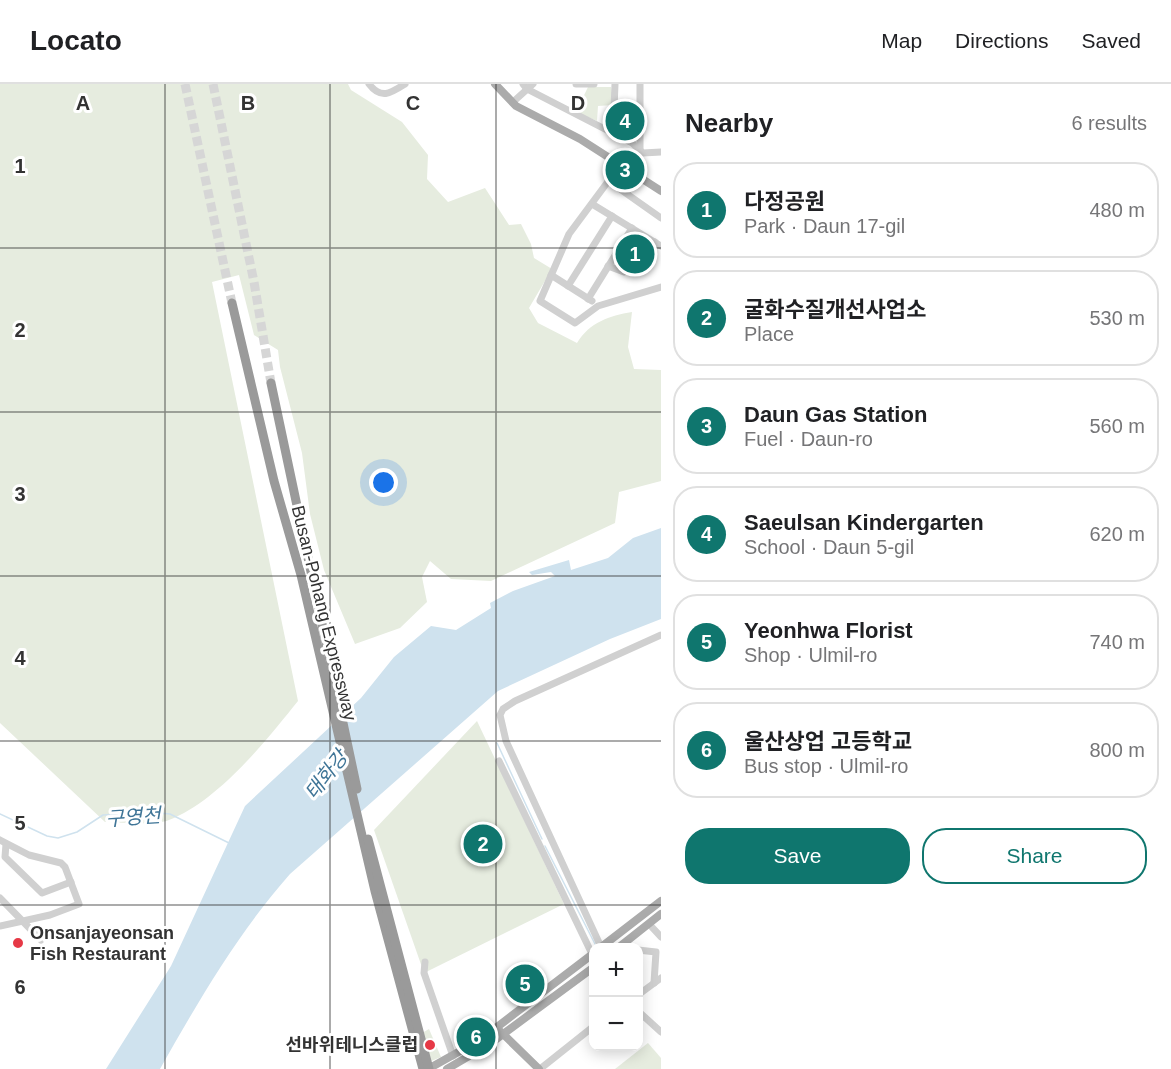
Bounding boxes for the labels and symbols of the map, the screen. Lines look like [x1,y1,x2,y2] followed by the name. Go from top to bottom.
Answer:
[76,92,90,114] text: A
[241,92,255,114] text: B
[406,92,420,114] text: C
[571,92,585,114] text: D
[606,99,644,144] pin: 4
[606,148,644,193] pin: 3
[14,155,26,177] text: 1
[616,232,654,276] pin: 1
[14,319,26,341] text: 2
[369,468,398,497] your location
[14,483,26,505] text: 3
[288,503,360,723] street label: Busan-Pohang Expressway
[14,647,26,669] text: 4
[300,744,353,804] water label: 태화강
[105,804,164,830] water label: 구영천
[14,812,26,834] text: 5
[464,822,502,867] pin: 2
[30,923,174,964] place label: Onsanjayeonsan Fish Restaurant
[11,936,25,950] marker: Onsanjayeonsan Fish Restaurant
[506,962,544,1006] pin: 5
[14,976,26,998] text: 6
[456,1014,496,1060] pin: 6
[286,1035,418,1055] place label: 선바위테니스클럽
[423,1038,437,1052] marker: 선바위테니스클럽

